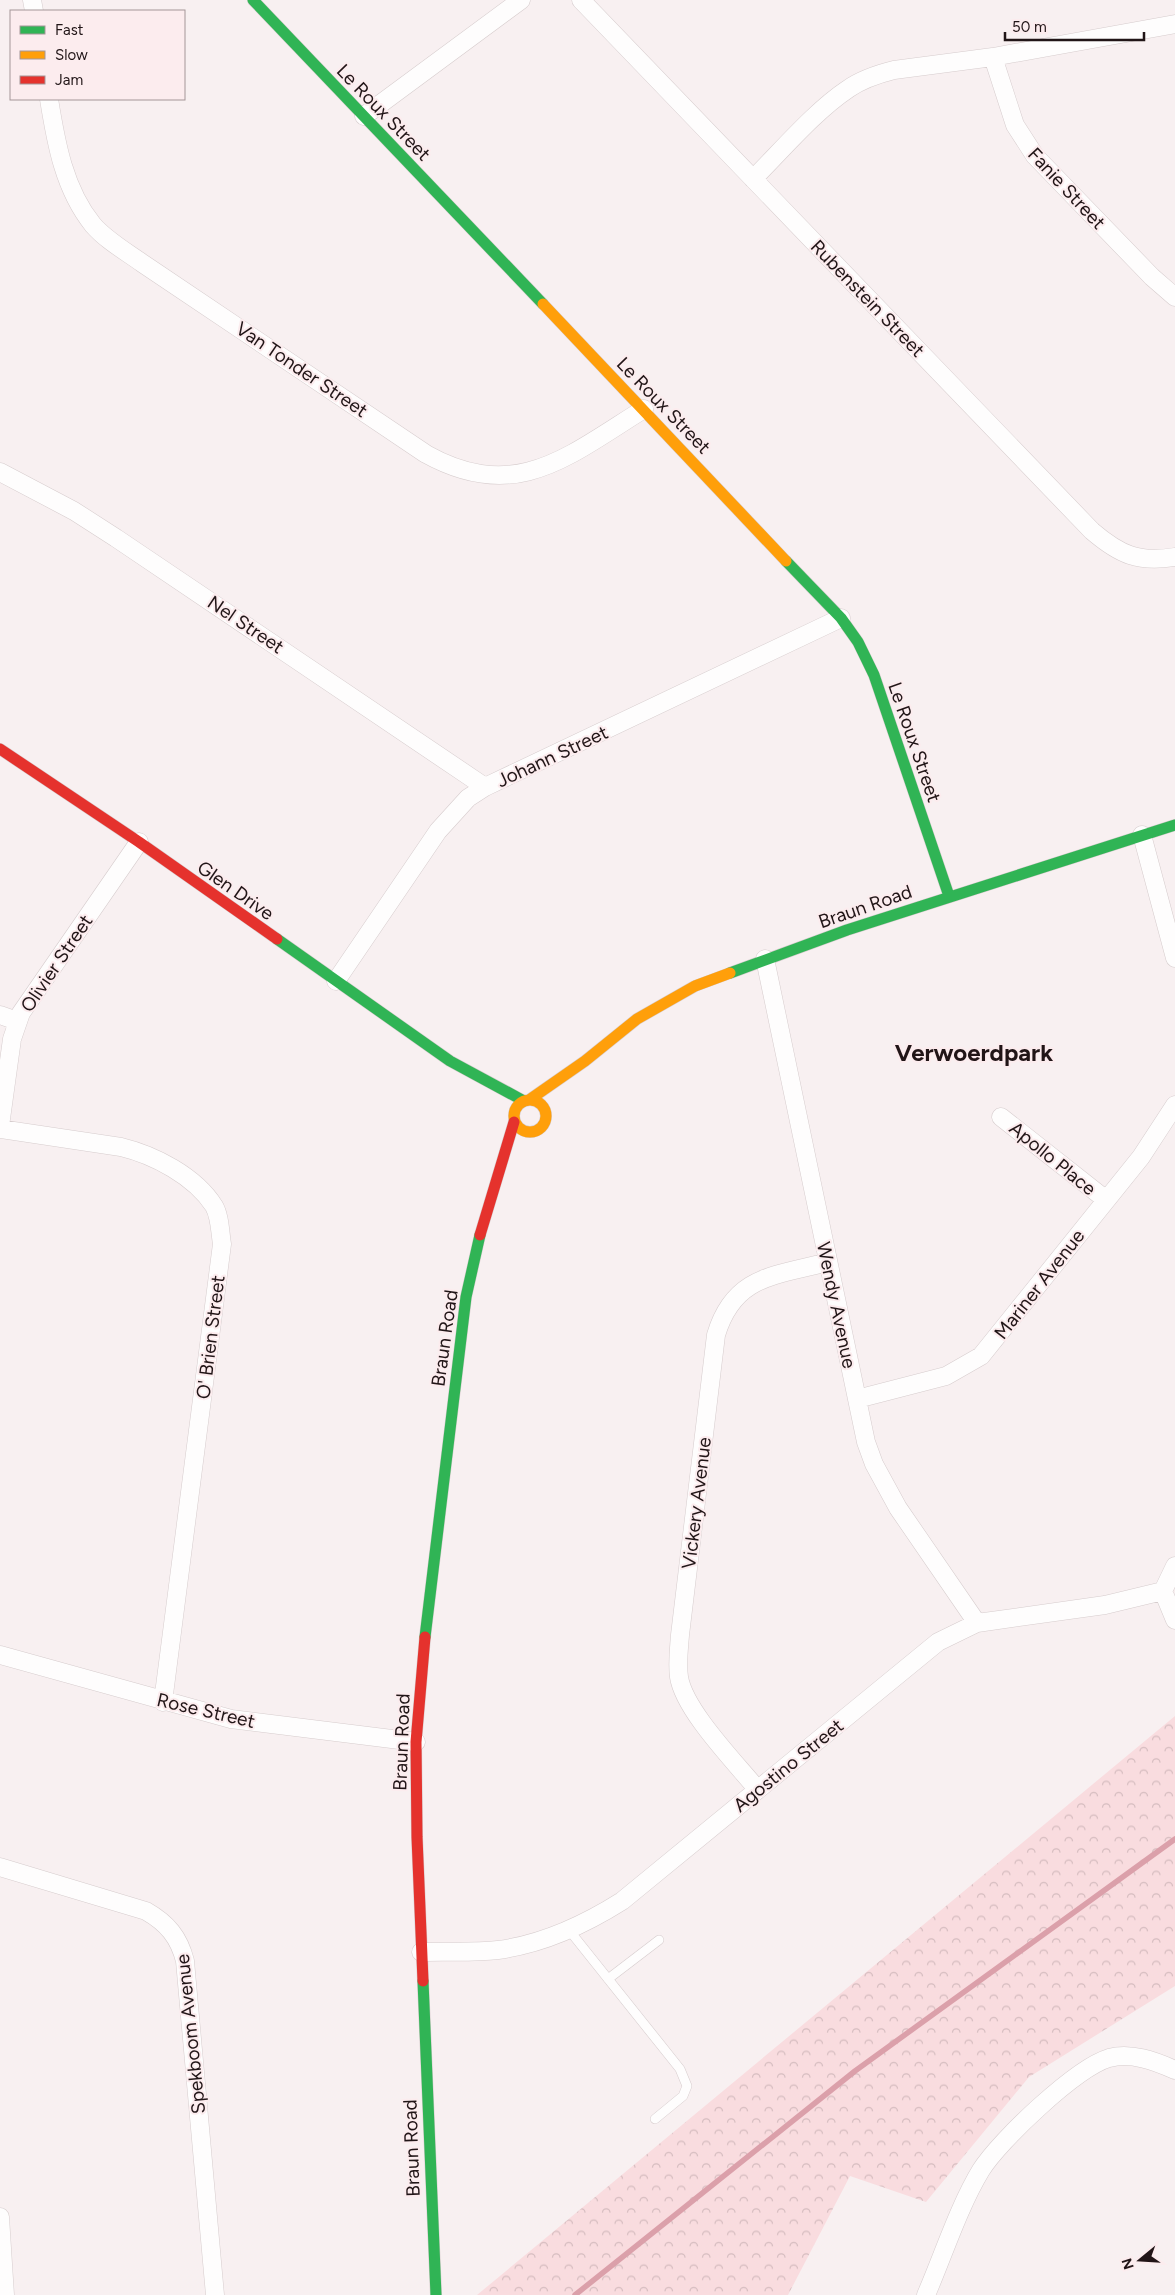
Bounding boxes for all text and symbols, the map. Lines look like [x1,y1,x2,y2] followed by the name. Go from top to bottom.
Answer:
[10,10,185,100] legend
[1005,10,1144,42] scale bar
[1012,18,1047,36] text: 50 m
[55,21,84,39] text: Fast
[55,46,88,64] text: Slow
[332,59,435,165] street label: Le Roux Street
[55,71,83,89] text: Jam
[1023,143,1110,234] street label: Fanie Street
[806,235,929,362] street label: Rubenstein Street
[231,317,372,422] street label: Van Tonder Street
[612,352,715,458] street label: Le Roux Street
[203,591,288,658] street label: Nel Street
[883,679,946,805] street label: Le Roux Street
[493,721,612,792] street label: Johann Street
[193,856,278,925] street label: Glen Drive
[815,880,915,933] street label: Braun Road
[15,910,97,1016] street label: Olivier Street
[895,1038,1053,1067] district label: Verwoerdpark
[1005,1117,1101,1200] street label: Apollo Place
[989,1225,1089,1344] street label: Mariner Avenue
[812,1240,861,1370] street label: Wendy Avenue
[191,1274,229,1400] street label: O' Brien Street
[426,1288,463,1388] street label: Braun Road
[677,1436,716,1570] street label: Vickery Avenue
[155,1688,257,1733] street label: Rose Street
[388,1693,415,1791] street label: Braun Road
[729,1714,848,1817] street label: Agostino Street
[171,1953,210,2115] street label: Spekboom Avenue
[398,2099,425,2197] street label: Braun Road
[1115,2235,1165,2285] north arrow
[1118,2256,1138,2272] text: N

